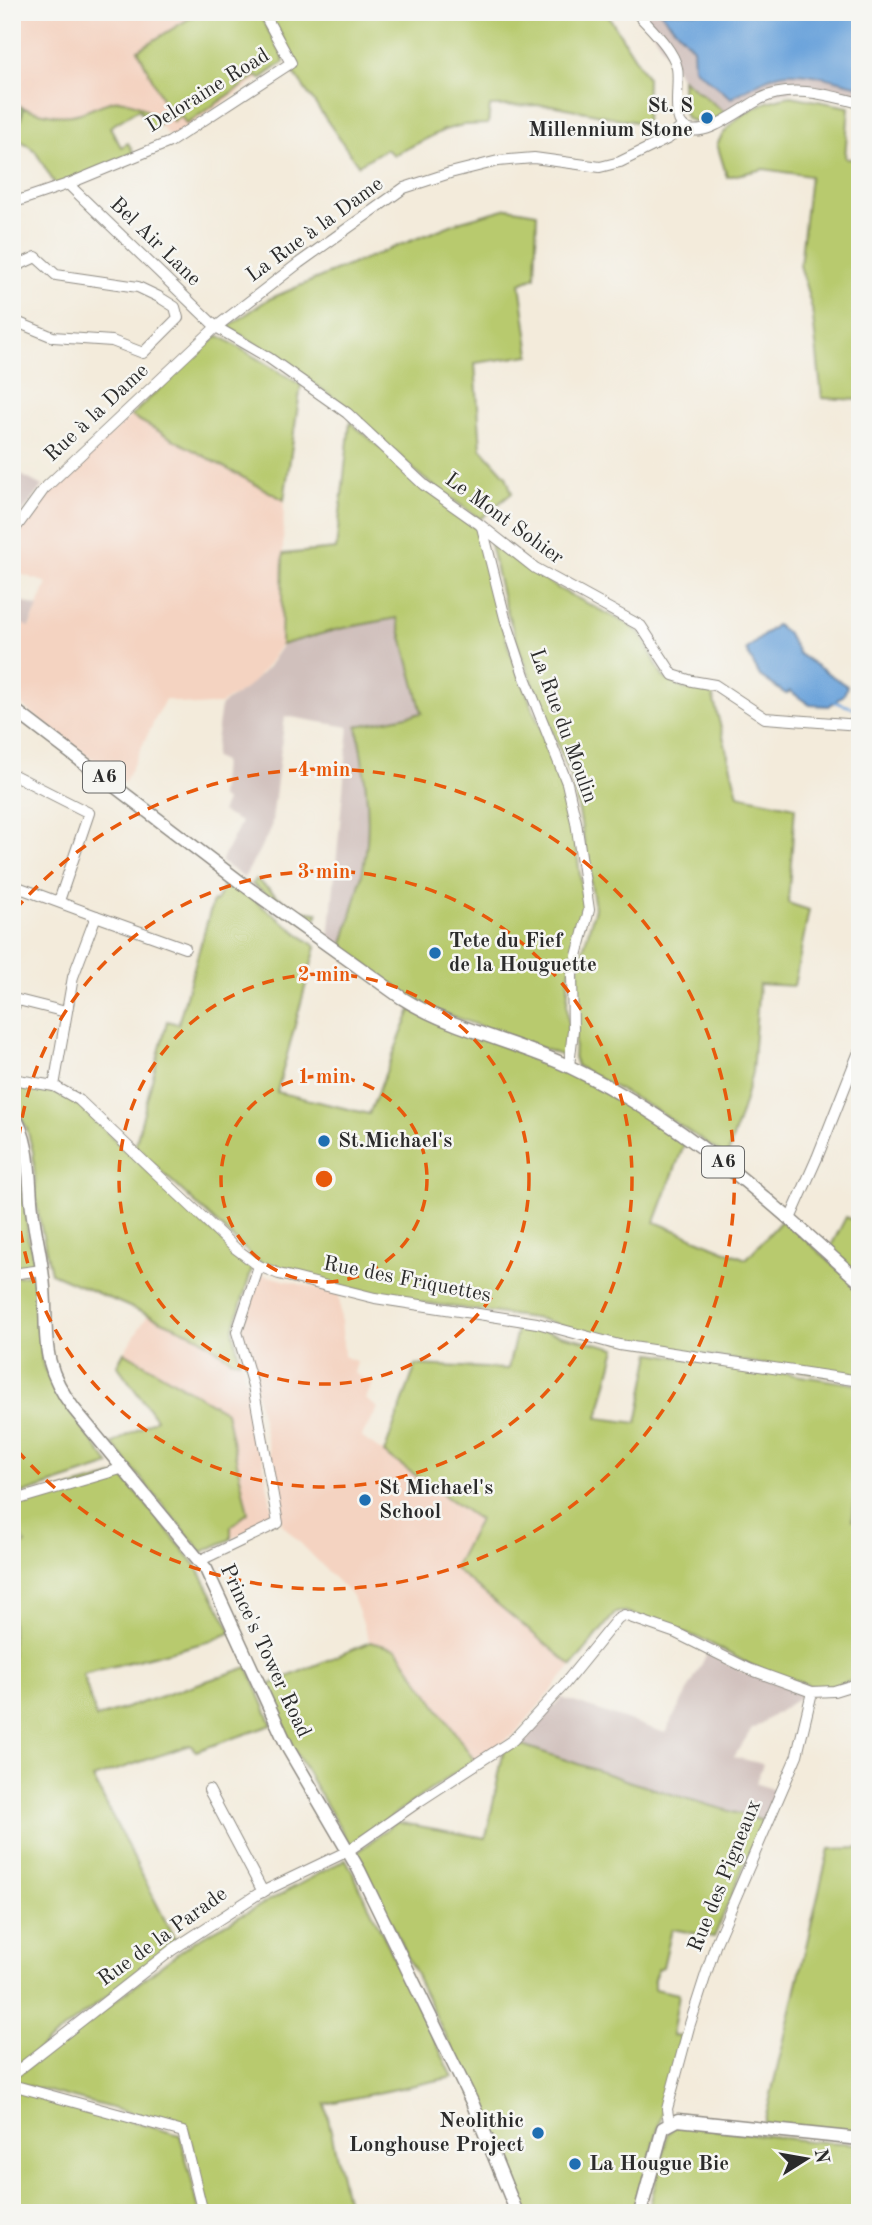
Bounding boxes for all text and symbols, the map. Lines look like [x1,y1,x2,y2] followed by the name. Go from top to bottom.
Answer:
[143,45,273,137] street label: Deloraine Road
[529,96,693,141] place label: St. S Millennium Stone
[699,110,715,126] marker: St. S Millennium Stone
[243,173,387,287] street label: La Rue à la Dame
[105,194,205,290] street label: Bel Air Lane
[41,360,153,466] street label: Rue à la Dame
[441,469,568,569] street label: Le Mont Sohier
[525,646,601,806] street label: La Rue du Moulin
[298,760,350,781] text: 4 min
[83,762,125,792] road number: A6
[298,862,350,883] text: 3 min
[449,931,597,976] place label: Tete du Fief de la Houguette
[427,945,443,961] marker: Tete du Fief de la Houguette
[298,965,350,986] text: 2 min
[298,1067,350,1088] text: 1 min
[338,1131,452,1152] place label: St.Michael's
[316,1133,332,1149] marker: St.Michael's
[702,1146,744,1178] road number: A6
[312,1167,336,1191] centre of rings
[321,1253,493,1307] street label: Rue des Friquettes
[379,1478,493,1523] place label: St Michael's School
[357,1492,373,1508] marker: St Michael's School
[216,1561,314,1741] street label: Prince's Tower Road
[685,1797,765,1955] street label: Rue des Pigneaux
[95,1883,231,1991] street label: Rue de la Parade
[349,2111,524,2156] place label: Neolithic Longhouse Project
[770,2124,840,2194] north arrow
[530,2125,546,2141] marker: Neolithic Longhouse Project
[810,2147,831,2166] text: N
[589,2154,729,2175] place label: La Hougue Bie
[567,2156,583,2172] marker: La Hougue Bie

